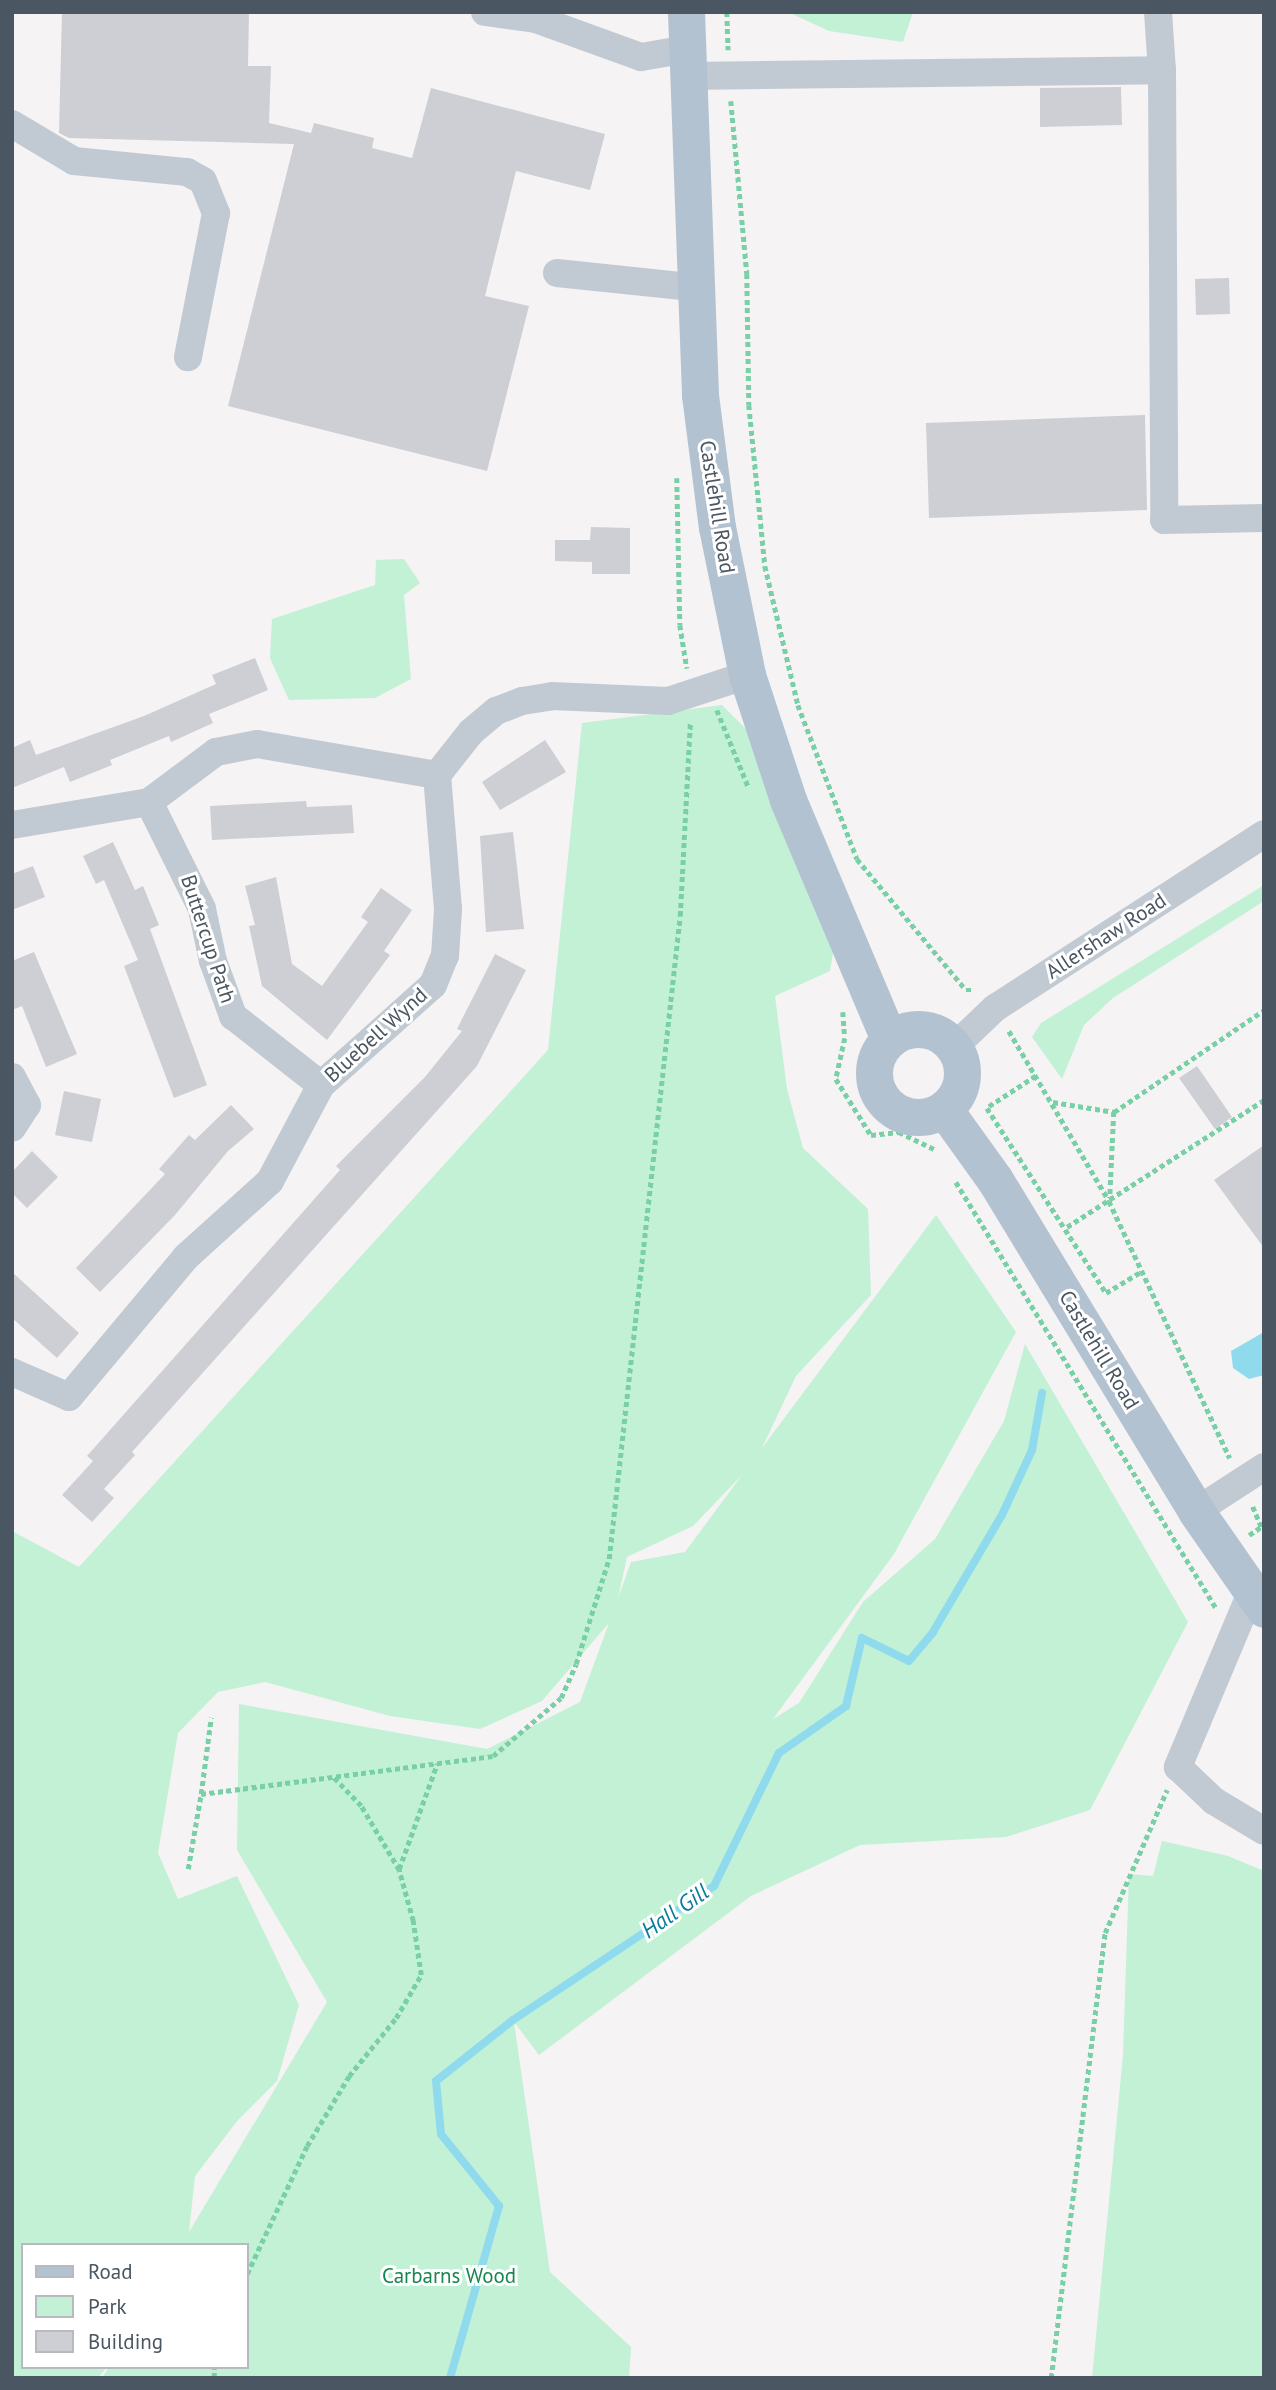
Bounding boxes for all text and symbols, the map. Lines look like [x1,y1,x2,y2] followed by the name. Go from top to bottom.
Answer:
[694,439,740,575] street label: Castlehill Road
[175,872,241,1006] street label: Buttercup Path
[1041,888,1171,984] street label: Allershaw Road
[319,982,433,1088] street label: Bluebell Wynd
[1054,1286,1144,1414] street label: Castlehill Road
[636,1878,714,1944] water label: Hall Gill
[21,2243,248,2369] legend
[88,2258,132,2285] text: Road
[382,2263,516,2289] park label: Carbarns Wood
[88,2293,127,2320] text: Park
[88,2328,163,2355] text: Building

